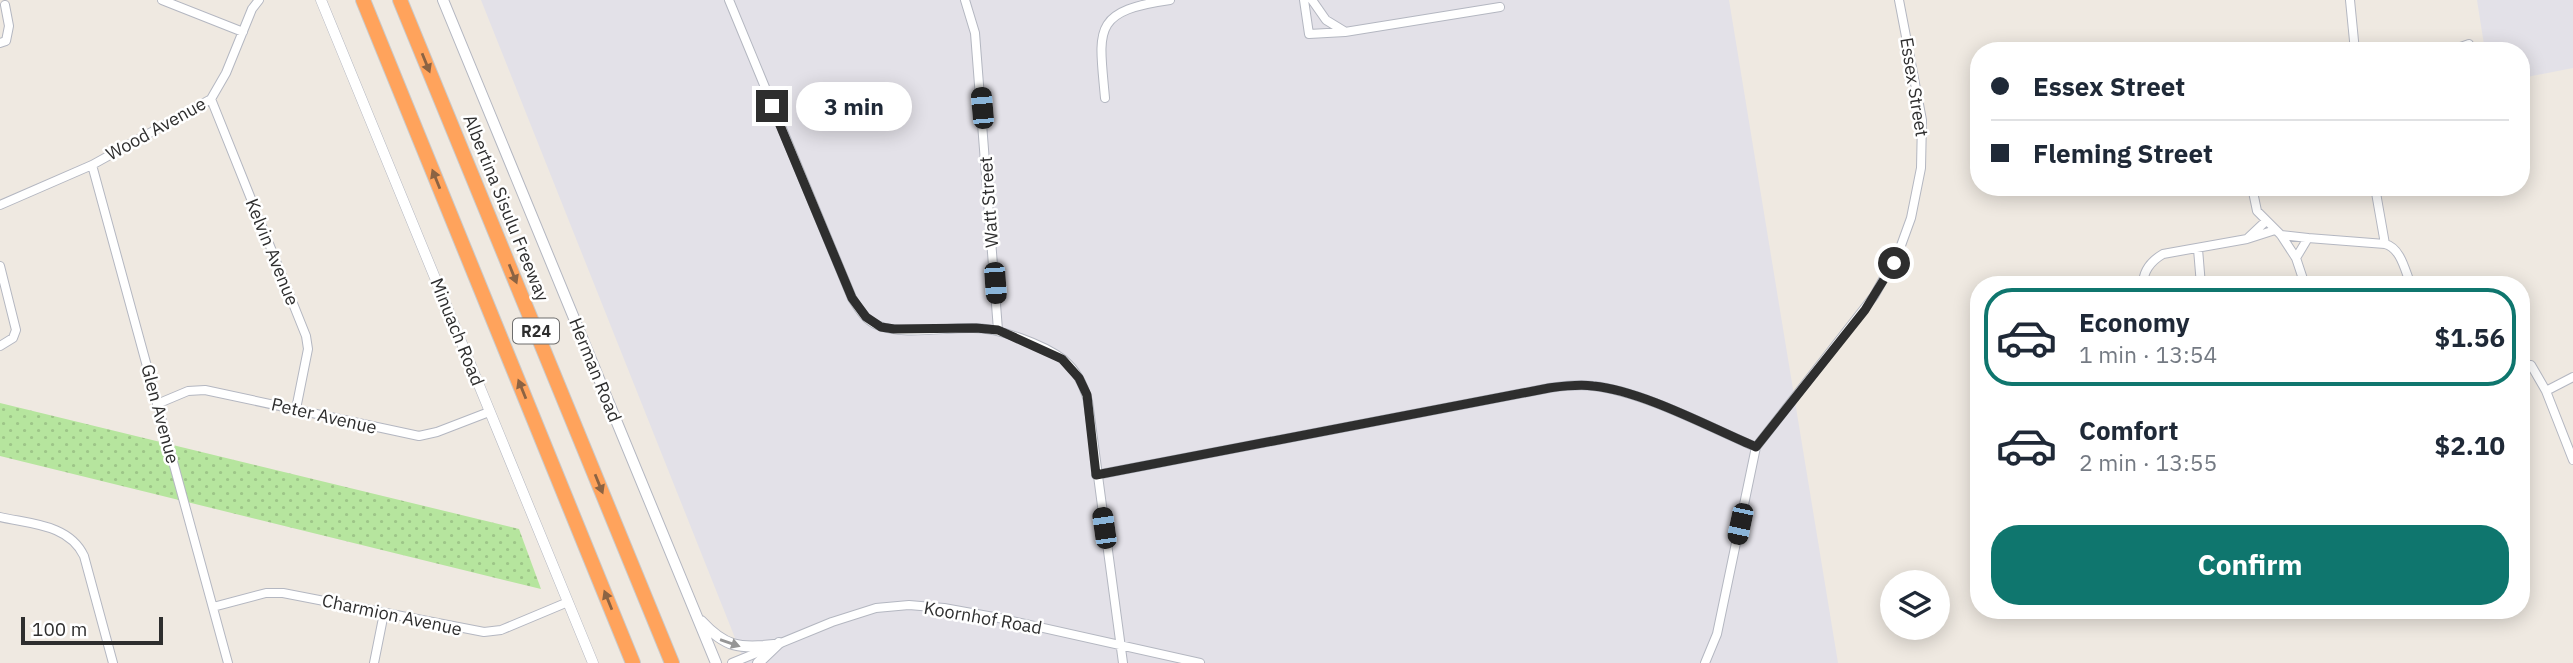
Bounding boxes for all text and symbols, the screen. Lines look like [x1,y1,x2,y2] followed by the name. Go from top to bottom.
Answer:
[1895,36,1934,138] street label: Essex Street
[421,53,432,74] one-way arrow
[2033,69,2185,103] text: Essex Street
[796,82,912,130] callout: 3 min
[970,86,995,130] car
[756,90,788,122] route end
[824,91,884,121] text: 3 min
[102,92,210,165] street label: Wood Avenue
[458,111,555,305] street label: Albertina Sisulu Freeway
[2033,136,2213,170] text: Fleming Street
[974,156,1003,249] street label: Watt Street
[430,168,441,189] one-way arrow
[241,195,304,309] street label: Kelvin Avenue
[1878,247,1910,279] route start
[984,261,1007,305] car
[507,263,518,284] one-way arrow
[425,275,489,389] street label: Minuach Road
[2079,305,2190,339] text: Economy
[1995,306,2058,369] icon: car
[564,314,627,425] street label: Herman Road
[513,318,559,344] road number: R24
[2435,320,2505,354] text: $1.56
[2079,339,2217,369] text: 1 min · 13:54
[136,362,185,466] street label: Glen Avenue
[516,379,527,400] one-way arrow
[269,392,379,439] street label: Peter Avenue
[2079,413,2178,447] text: Comfort
[1995,414,2058,477] icon: car
[2435,428,2505,462] text: $2.10
[2079,447,2217,477] text: 2 min · 13:55
[593,474,604,495] one-way arrow
[1726,501,1755,547] car
[1091,506,1118,550] car
[1991,525,2509,605] button: Confirm
[1880,570,1950,640] map controls
[1880,570,1950,640] button: layers
[320,588,464,641] street label: Charmion Avenue
[602,589,613,610] one-way arrow
[922,596,1044,639] street label: Koornhof Road
[21,614,163,646] scale bar
[32,617,87,641] text: 100 m
[720,638,741,649] one-way arrow

